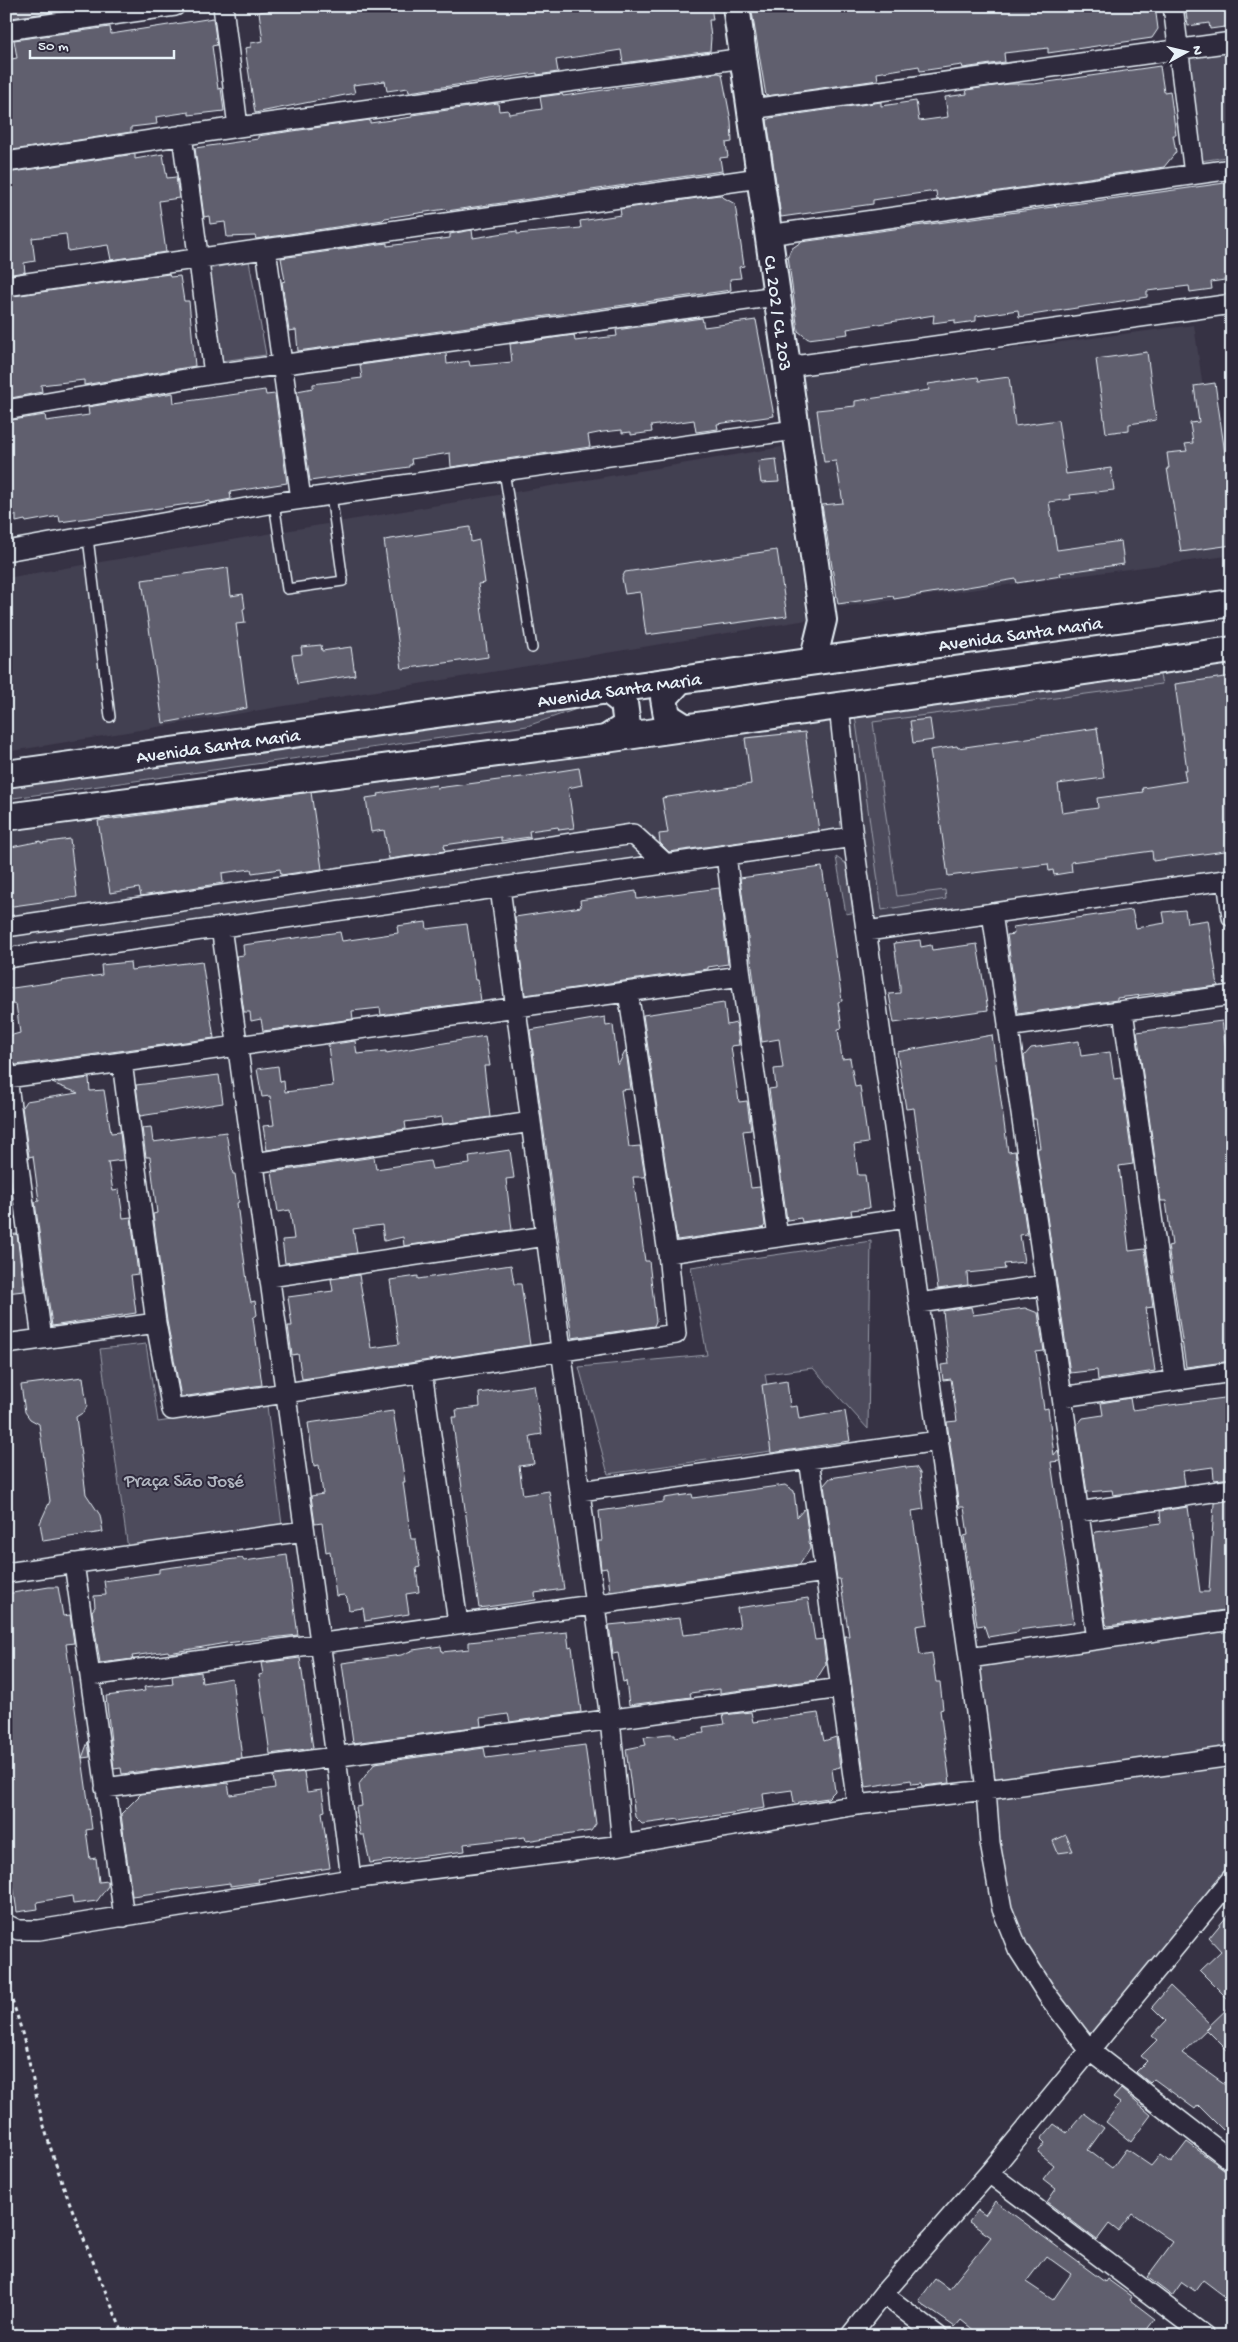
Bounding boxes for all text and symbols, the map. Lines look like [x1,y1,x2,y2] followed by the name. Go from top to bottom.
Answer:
[30,28,174,60] scale bar
[1160,28,1210,78] north arrow
[38,38,69,56] text: 50 m
[1187,45,1205,56] text: N
[756,254,796,373] street label: CL 202 / CL 203
[937,613,1105,659] street label: Avenida Santa Maria
[536,669,704,715] street label: Avenida Santa Maria
[135,725,303,771] street label: Avenida Santa Maria
[123,1471,244,1494] park label: Praça São José

